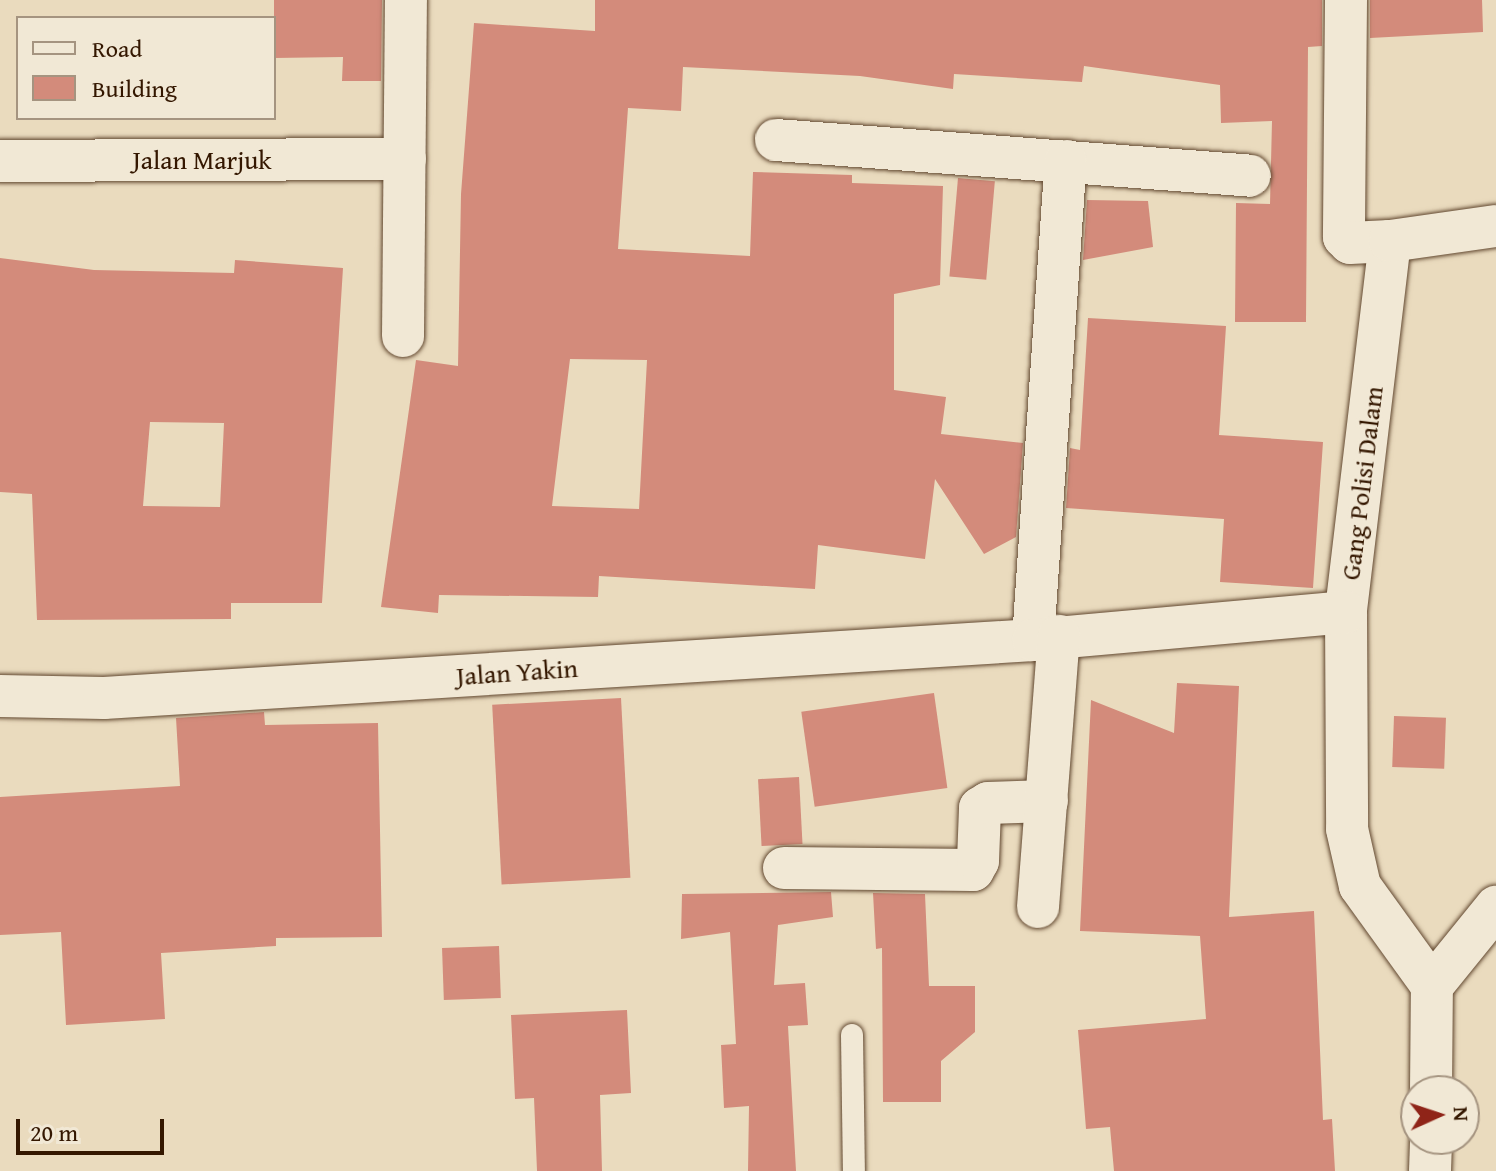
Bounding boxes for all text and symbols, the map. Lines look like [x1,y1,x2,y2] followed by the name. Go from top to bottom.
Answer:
[16,16,276,120] legend
[92,31,142,66] text: Road
[92,71,177,106] text: Building
[133,144,271,176] street label: Jalan Marjuk
[1335,384,1389,582] street label: Gang Polisi Dalam
[455,652,579,692] street label: Jalan Yakin
[1400,1075,1480,1155] north arrow
[20,1103,168,1153] scale bar
[1446,1106,1478,1122] text: N
[30,1115,78,1150] text: 20 m

